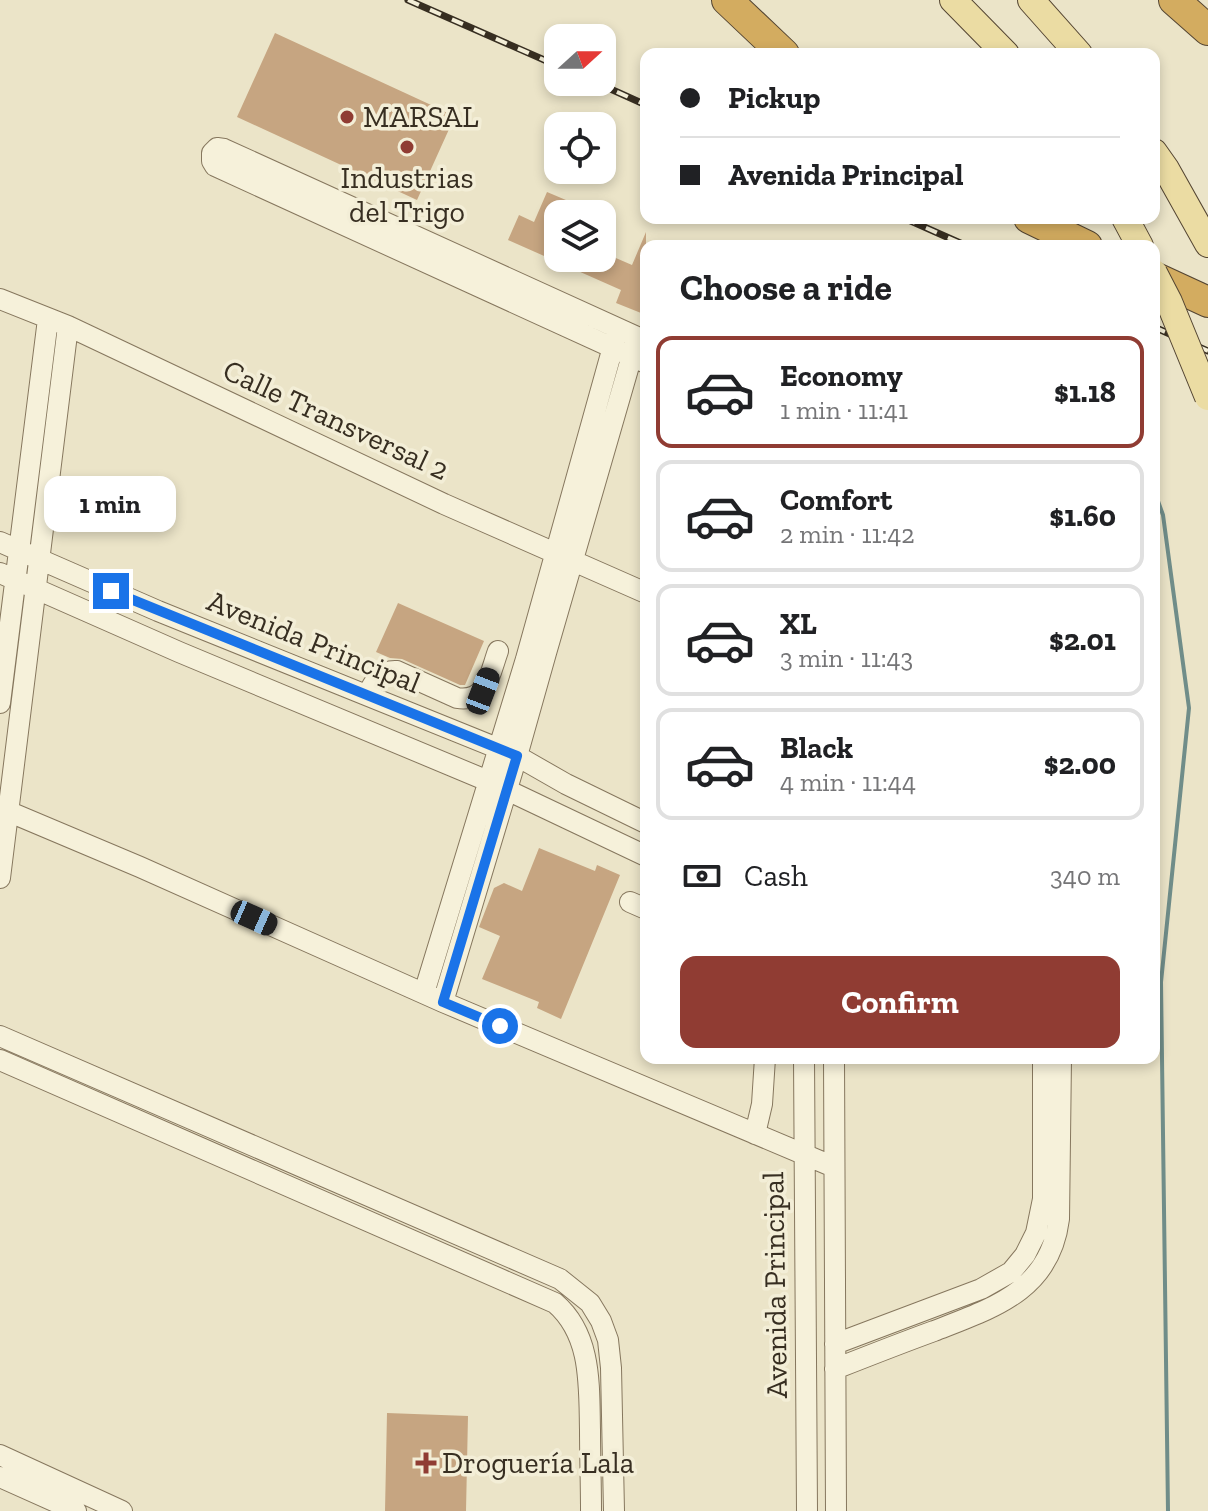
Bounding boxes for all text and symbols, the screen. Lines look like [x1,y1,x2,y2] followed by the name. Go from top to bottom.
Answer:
[544,24,616,96] north arrow
[544,24,616,272] map controls
[728,80,820,116] text: Pickup
[363,99,479,135] place label: MARSAL
[338,108,356,126] marker: MARSAL
[544,112,616,184] button: locate
[398,138,416,156] marker: Industrias del Trigo
[728,157,963,193] text: Avenida Principal
[340,160,474,230] place label: Industrias del Trigo
[544,200,616,272] button: layers
[680,266,892,309] text: Choose a ride
[217,352,455,488] street label: Calle Transversal 2
[684,356,756,428] icon: car
[780,358,903,394] text: Economy
[1054,374,1116,410] text: $1.18
[780,394,908,426] text: 1 min · 11:41
[45,475,177,531] callout: 1 min
[684,480,756,552] icon: car
[780,482,892,518] text: Comfort
[79,488,141,520] text: 1 min
[1049,498,1116,534] text: $1.60
[780,518,915,550] text: 2 min · 11:42
[93,573,129,609] route end
[202,583,426,701] street label: Avenida Principal
[684,604,756,676] icon: car
[780,606,817,642] text: XL
[1049,622,1116,658] text: $2.01
[780,642,913,674] text: 3 min · 11:43
[463,664,503,718] car
[684,728,756,800] icon: car
[780,730,853,766] text: Black
[1044,746,1116,782] text: $2.00
[780,766,916,798] text: 4 min · 11:44
[680,854,724,898] icon: cash
[744,858,808,894] text: Cash
[1050,860,1120,892] text: 340 m
[227,897,281,939] car
[680,956,1120,1048] button: Confirm
[482,1008,518,1044] route start
[755,1171,795,1399] street label: Avenida Principal
[442,1445,634,1481] place label: Droguería Lala
[417,1454,435,1472] marker: Droguería Lala

